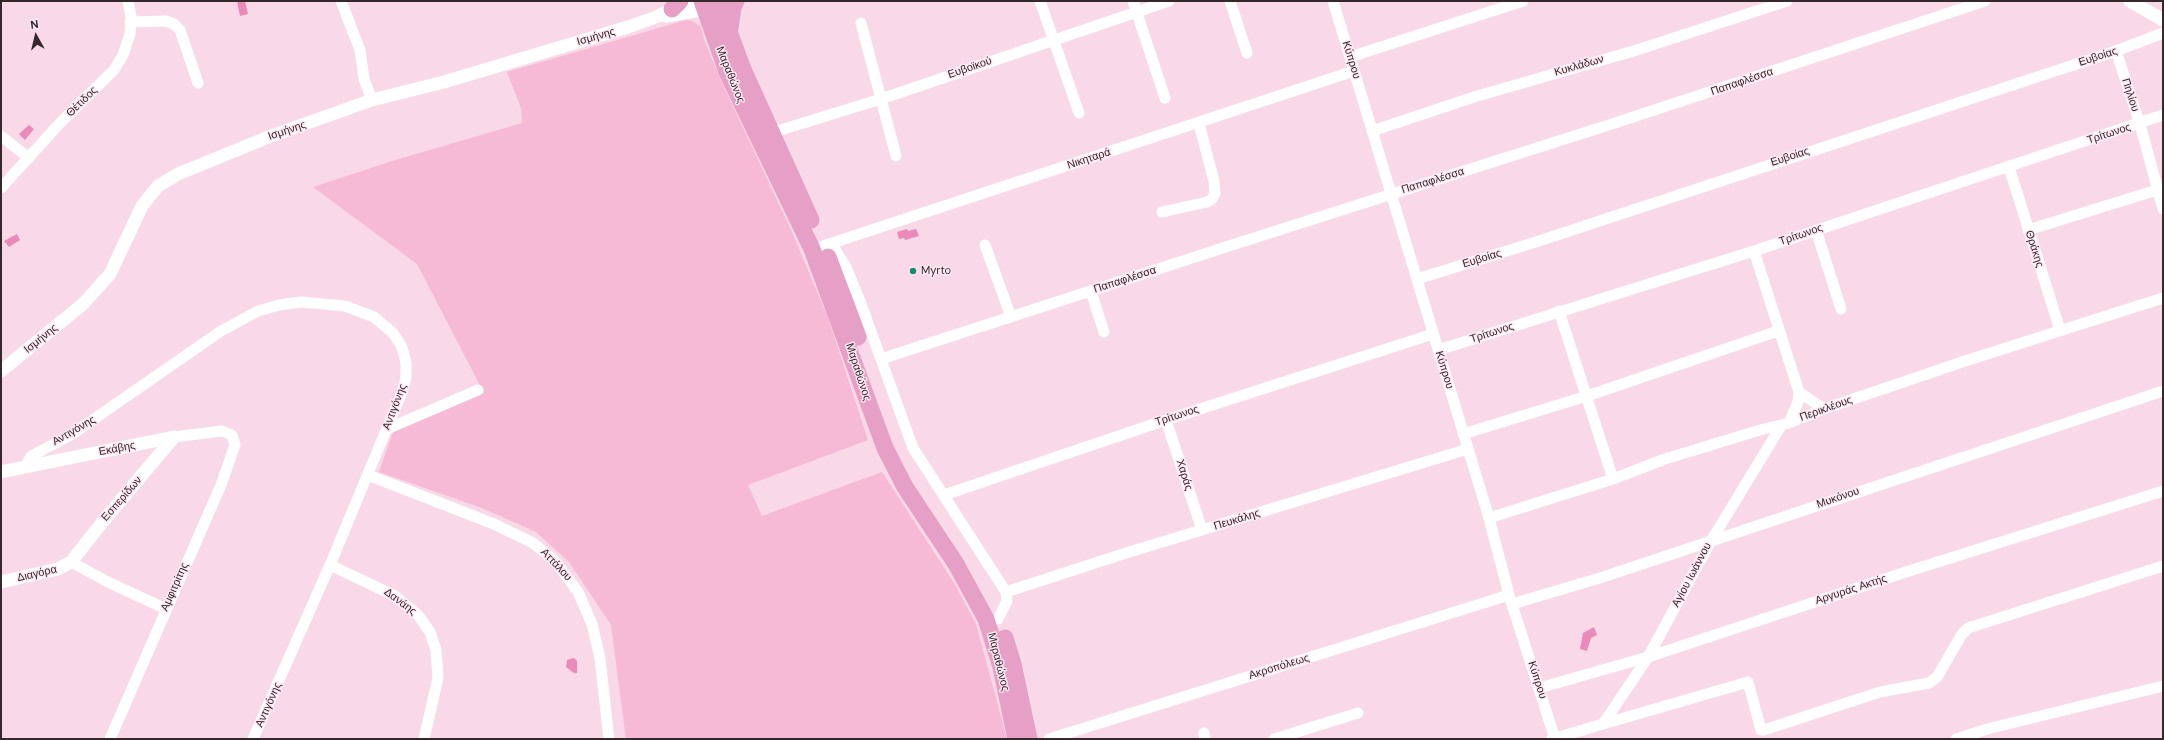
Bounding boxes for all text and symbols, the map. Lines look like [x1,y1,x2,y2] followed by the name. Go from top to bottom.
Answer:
[16,16,56,56] north arrow
[29,17,39,32] text: N
[575,25,617,49] street label: Ισμήνης
[1339,39,1363,81] street label: Κύπρου
[713,45,747,105] street label: Μαραθώνος
[2077,45,2119,69] street label: Ευβοίας
[1553,53,1605,79] street label: Κυκλάδων
[946,54,994,82] street label: Ευβοϊκού
[1709,65,1775,99] street label: Παπαφλέσσα
[2118,77,2142,113] street label: Πηλίου
[64,84,100,120] street label: Θέτιδος
[266,118,308,144] street label: Ισμήνης
[2086,121,2132,147] street label: Τρίτωνος
[1769,145,1811,169] street label: Ευβοίας
[1065,146,1113,172] street label: Νικηταρά
[1400,165,1466,197] street label: Παπαφλέσσα
[1778,221,1824,249] street label: Τρίτωνος
[2022,229,2046,269] street label: Θράκης
[1461,247,1503,271] street label: Ευβοίας
[921,264,951,278] place label: Myrto
[1092,264,1158,296] street label: Παπαφλέσσα
[908,266,918,276] marker: Myrto
[1469,320,1515,346] street label: Τρίτωνος
[22,322,60,356] street label: Ισμήνης
[842,342,874,402] street label: Μαραθώνος
[1432,349,1456,391] street label: Κύπρου
[380,382,410,432] street label: Αντιγόνης
[1798,393,1854,425] street label: Περικλέους
[1154,403,1200,429] street label: Τρίτωνος
[50,413,98,449] street label: Αντιγόνης
[98,439,136,459] street label: Εκάβης
[1173,458,1195,492] street label: Χαράς
[99,474,145,524] street label: Εσπερίδων
[1815,485,1861,511] street label: Μυκόνου
[1212,507,1262,533] street label: Πευκάλης
[1669,540,1715,610] street label: Αγίου Ιωάννου
[538,546,574,584] street label: Αττάλου
[158,561,192,613] street label: Αμφιτρίτης
[16,563,58,585] street label: Διαγόρα
[1814,572,1888,608] street label: Αργυράς Ακτής
[381,586,419,618] street label: Δανάης
[984,631,1012,693] street label: Μαραθώνος
[1247,652,1311,682] street label: Ακροπόλεως
[1525,659,1549,701] street label: Κύπρου
[253,680,285,730] street label: Αντιγόνης

